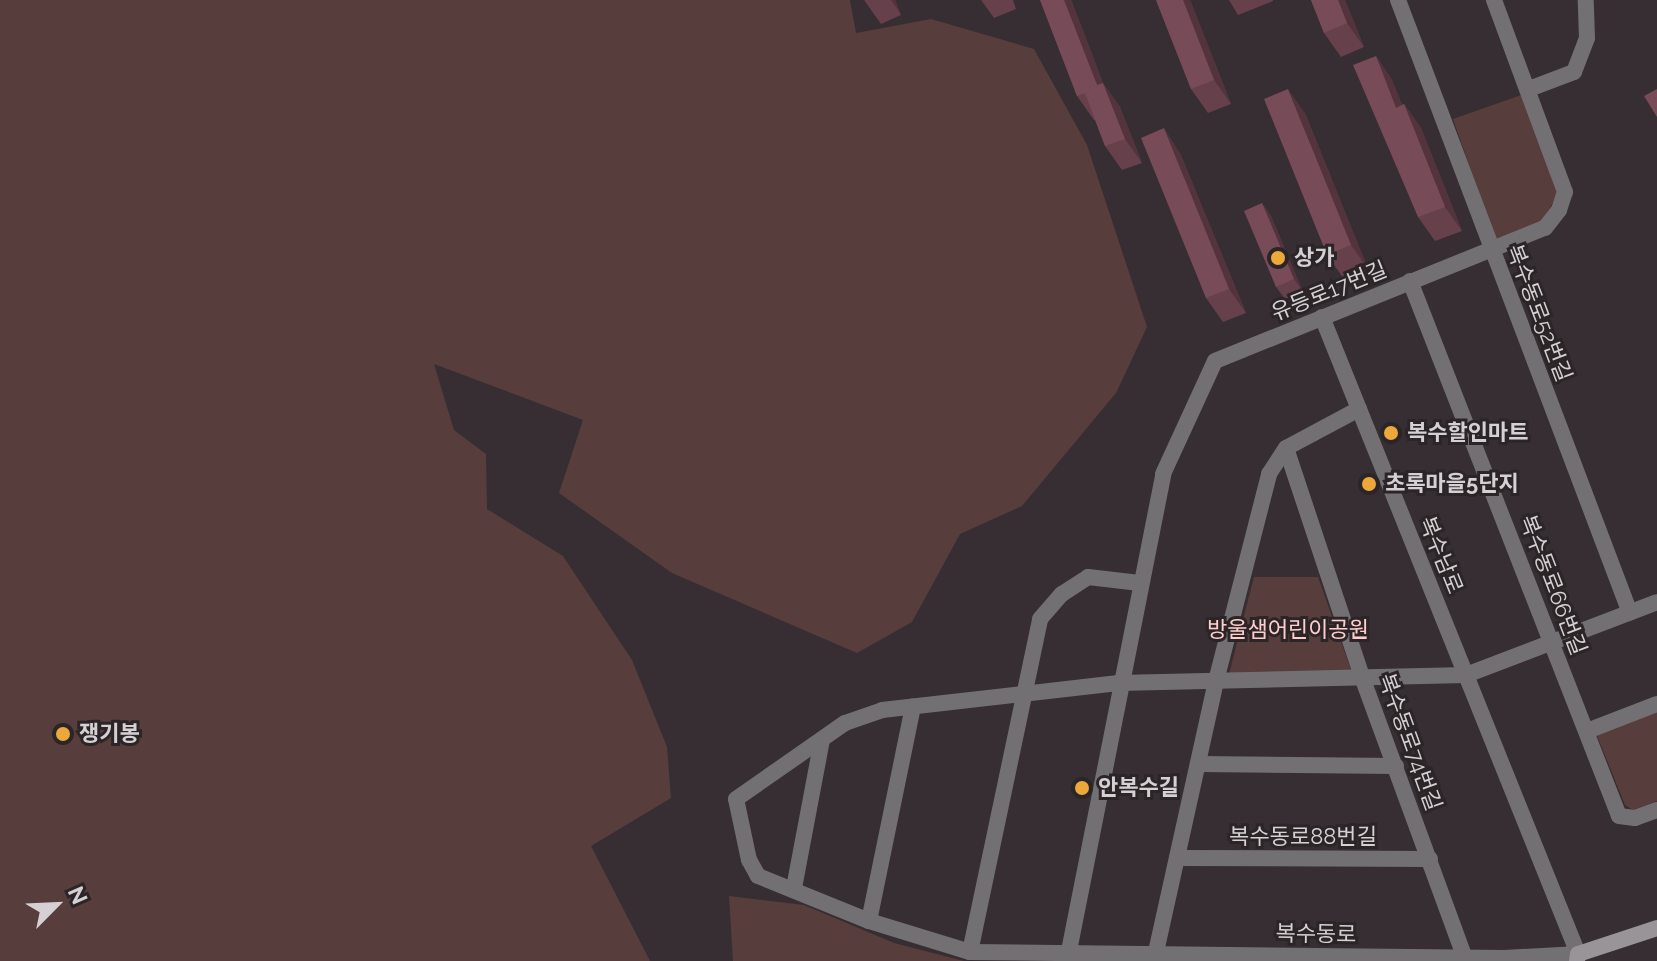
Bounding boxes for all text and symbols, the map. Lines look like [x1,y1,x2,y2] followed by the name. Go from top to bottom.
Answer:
[1501,241,1577,385] street label: 복수동로52번길
[1294,245,1334,271] place label: 상가
[1269,249,1287,267] marker: 상가
[1267,256,1391,326] street label: 유등로17번길
[1407,420,1528,446] place label: 복수할인마트
[1382,424,1400,442] marker: 복수할인마트
[1385,471,1519,497] place label: 초록마을5단지
[1360,475,1378,493] marker: 초록마을5단지
[1514,511,1592,659] street label: 복수동로66번길
[1414,513,1468,597] street label: 복수남로
[1207,617,1369,643] park label: 방울샘어린이공원
[1373,670,1447,814] street label: 복수동로74번길
[79,721,140,747] place label: 쟁기봉
[54,725,72,743] marker: 쟁기봉
[1098,775,1179,801] place label: 안복수길
[1073,779,1091,797] marker: 안복수길
[1229,824,1377,850] street label: 복수동로88번길
[16,865,96,945] north arrow
[63,882,93,908] text: N
[1275,920,1357,948] street label: 복수동로

